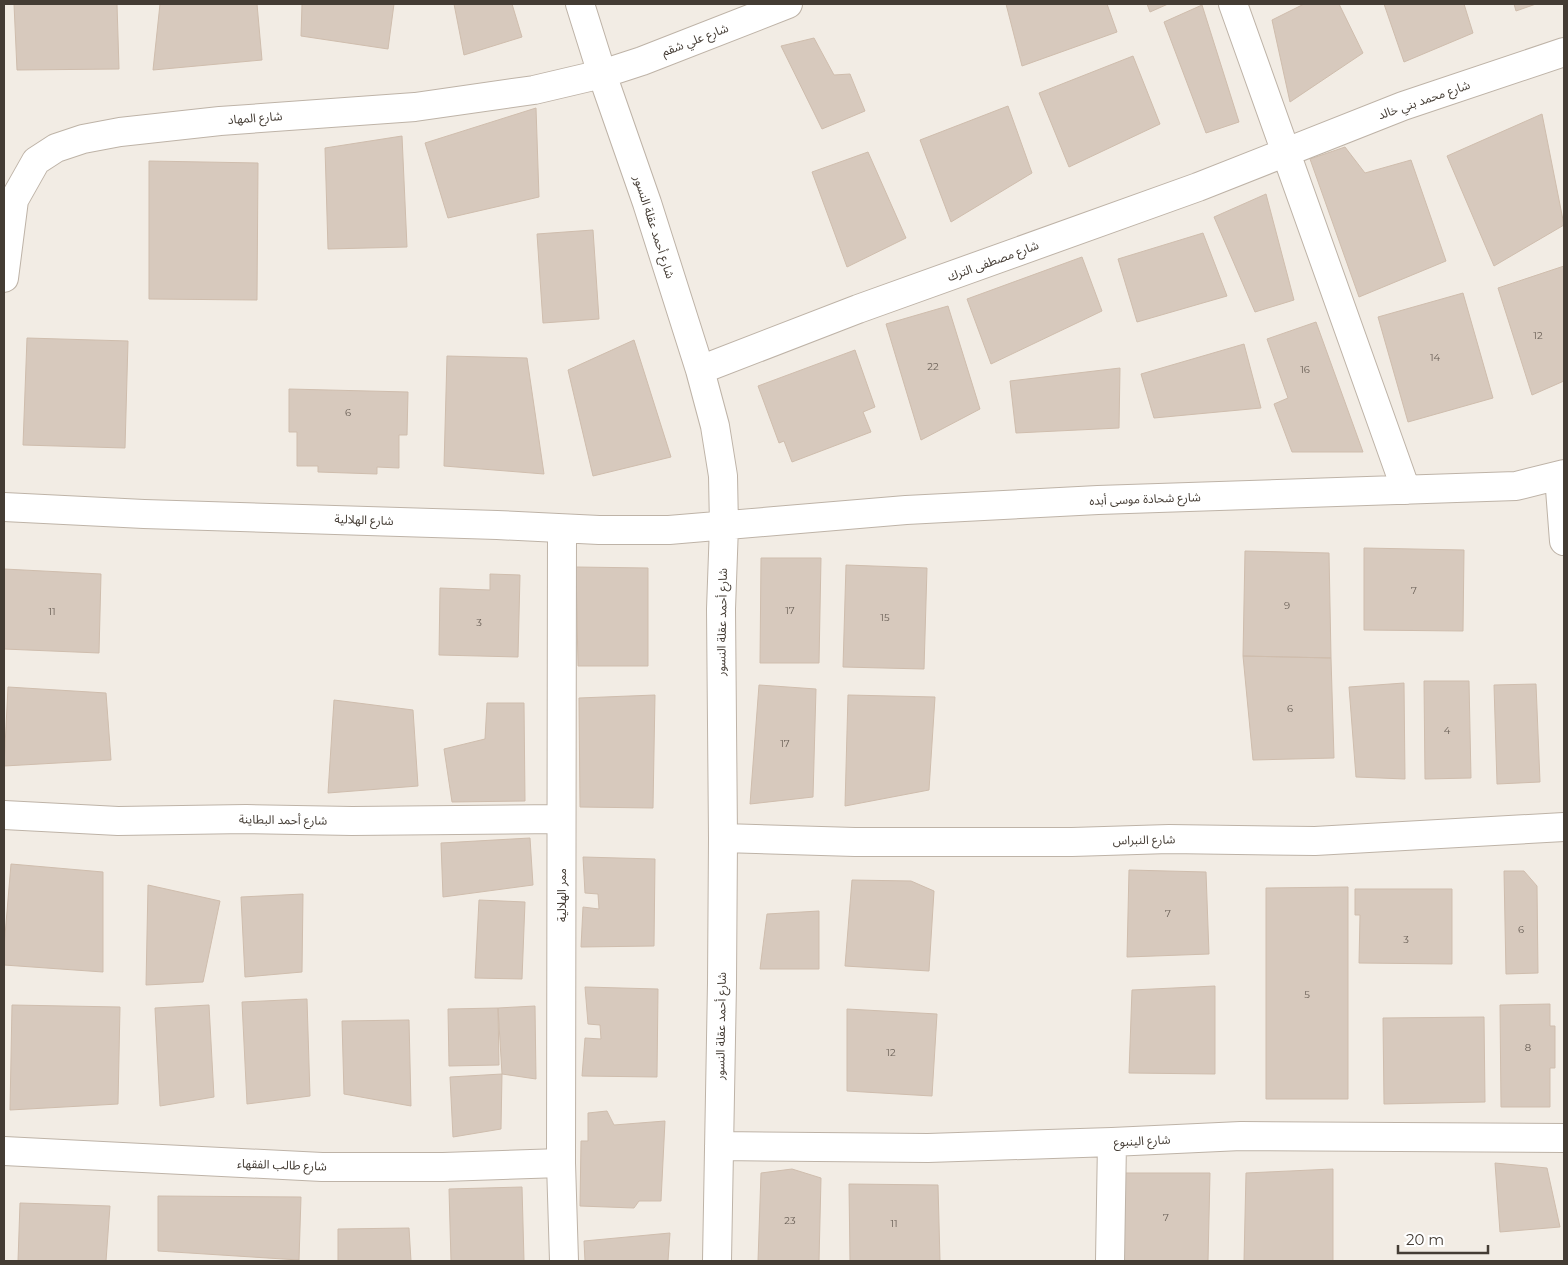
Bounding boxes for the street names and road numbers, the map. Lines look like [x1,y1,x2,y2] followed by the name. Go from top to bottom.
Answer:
[659,20,731,62] street label: شارع علي شقم
[1376,77,1473,125] street label: شارع محمد بني خالد
[227,108,283,129] street label: شارع المهاد
[628,172,678,281] street label: شارع أحمد عقلة النسور
[945,237,1041,286] street label: شارع مصطفى الترك
[1089,489,1201,510] street label: شارع شحادة موسى أبده
[334,511,394,530] street label: شارع الهلالية
[713,568,732,677] street label: شارع أحمد عقلة النسور
[239,811,327,830] street label: شارع أحمد البطاينة
[1113,831,1175,850] street label: شارع النبراس
[554,868,569,922] street label: ممر الهلالية
[712,972,731,1081] street label: شارع أحمد عقلة النسور
[1113,1132,1171,1151] street label: شارع الينبوع
[237,1155,327,1176] street label: شارع طالب الفقهاء

